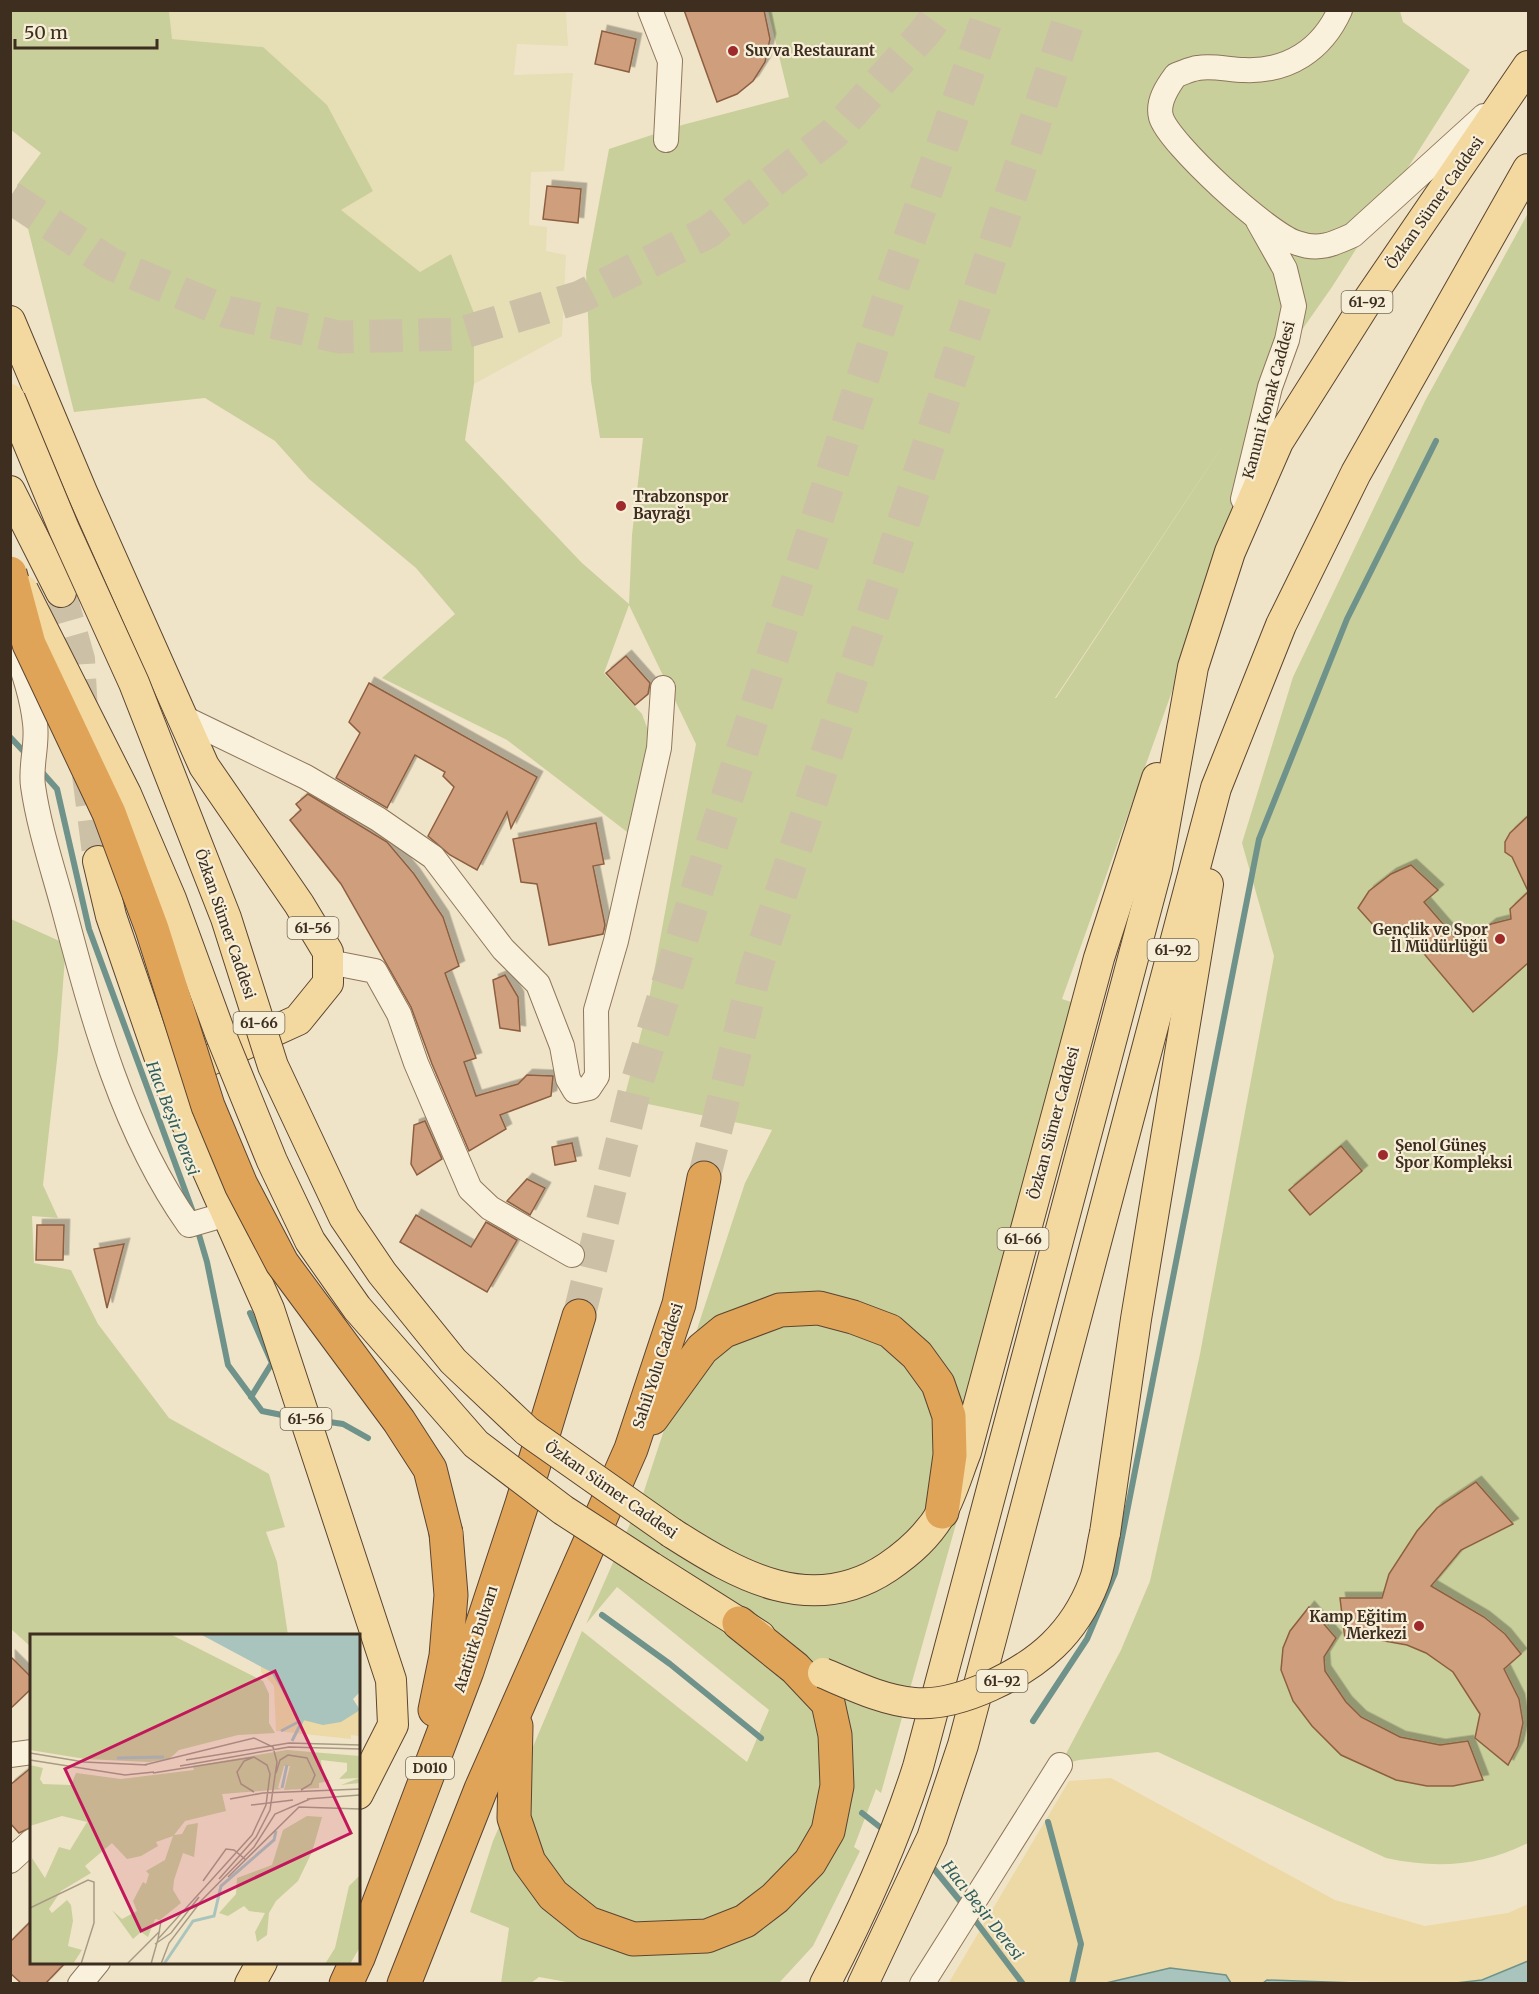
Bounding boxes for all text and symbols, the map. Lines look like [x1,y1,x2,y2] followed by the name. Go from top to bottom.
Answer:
[15,12,158,50] scale bar
[24,21,68,44] text: 50 m
[745,41,875,60] place label: Suvva Restaurant
[726,44,740,58] marker: Suvva Restaurant
[1381,132,1488,273] street label: Özkan Sümer Caddesi
[1342,291,1392,313] road number: 61-92
[1238,319,1299,481] street label: Kanuni Konak Caddesi
[633,487,729,523] place label: Trabzonspor Bayrağı
[614,499,628,513] marker: Trabzonspor Bayrağı
[191,846,261,1001] street label: Özkan Sümer Caddesi
[288,917,338,939] road number: 61-56
[1373,920,1488,956] place label: Gençlik ve Spor İl Müdürlüğü
[1493,932,1507,946] marker: Gençlik ve Spor İl Müdürlüğü
[1148,939,1198,961] road number: 61-92
[234,1012,284,1034] road number: 61-66
[1023,1044,1083,1201] street label: Özkan Sümer Caddesi
[142,1057,204,1178] water label: Hacı Beşir Deresi
[1395,1136,1512,1172] place label: Şenol Güneş Spor Kompleksi
[1376,1148,1390,1162] marker: Şenol Güneş Spor Kompleksi
[998,1228,1048,1250] road number: 61-66
[628,1300,687,1431] street label: Sahil Yolu Caddesi
[280,1408,332,1430] road number: 61-56
[541,1436,682,1543] street label: Özkan Sümer Caddesi
[449,1583,502,1695] street label: Atatürk Bulvarı
[1309,1607,1407,1643] place label: Kamp Eğitim Merkezi
[1412,1619,1426,1633] marker: Kamp Eğitim Merkezi
[30,1634,360,1964] inset map
[976,1670,1028,1692] road number: 61-92
[406,1757,454,1779] road number: D010
[937,1855,1028,1964] water label: Hacı Beşir Deresi

